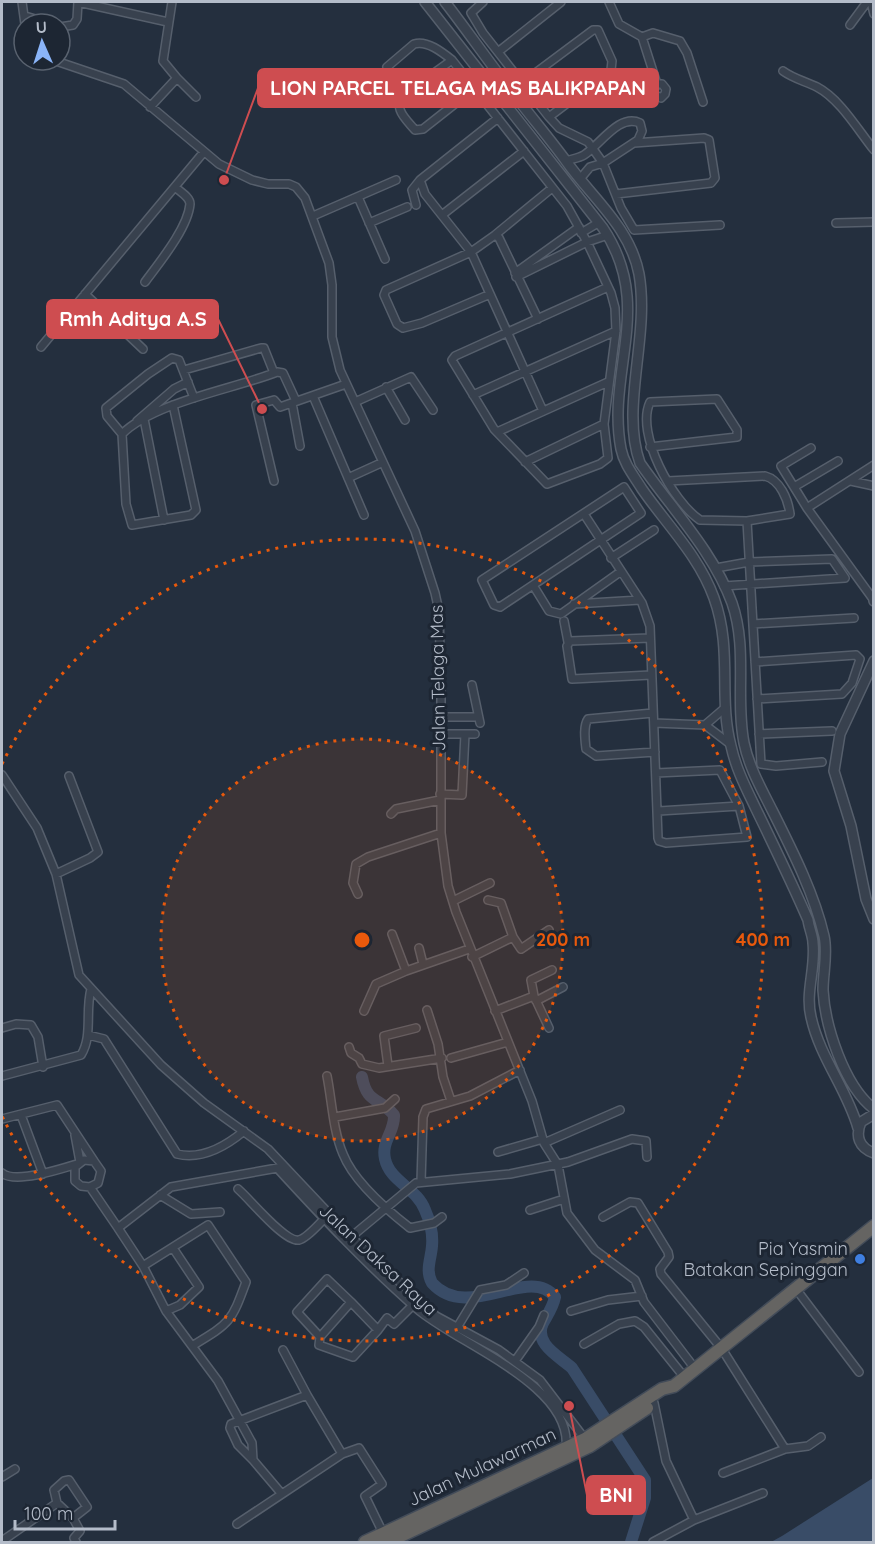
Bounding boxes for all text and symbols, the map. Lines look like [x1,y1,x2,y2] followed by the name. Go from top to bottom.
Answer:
[12,12,72,72] north arrow
[35,17,47,37] text: U
[258,69,658,107] callout: LION PARCEL TELAGA MAS BALIKPAPAN
[270,75,646,100] text: LION PARCEL TELAGA MAS BALIKPAPAN
[47,300,218,338] callout: Rmh Aditya A.S
[59,306,207,331] text: Rmh Aditya A.S
[425,604,450,752] street label: Jalan Telaga Mas
[536,928,590,951] text: 200 m
[736,928,790,951] text: 400 m
[352,930,372,950] centre of rings
[314,1199,442,1320] street label: Jalan Daksa Raya
[683,1237,848,1281] place label: Pia Yasmin Batakan Sepinggan
[853,1252,867,1266] marker: Pia Yasmin Batakan Sepinggan
[404,1422,560,1511] street label: Jalan Mulawarman
[587,1476,645,1514] callout: BNI
[599,1482,633,1507] text: BNI
[15,1493,116,1531] scale bar
[24,1502,73,1525] text: 100 m

